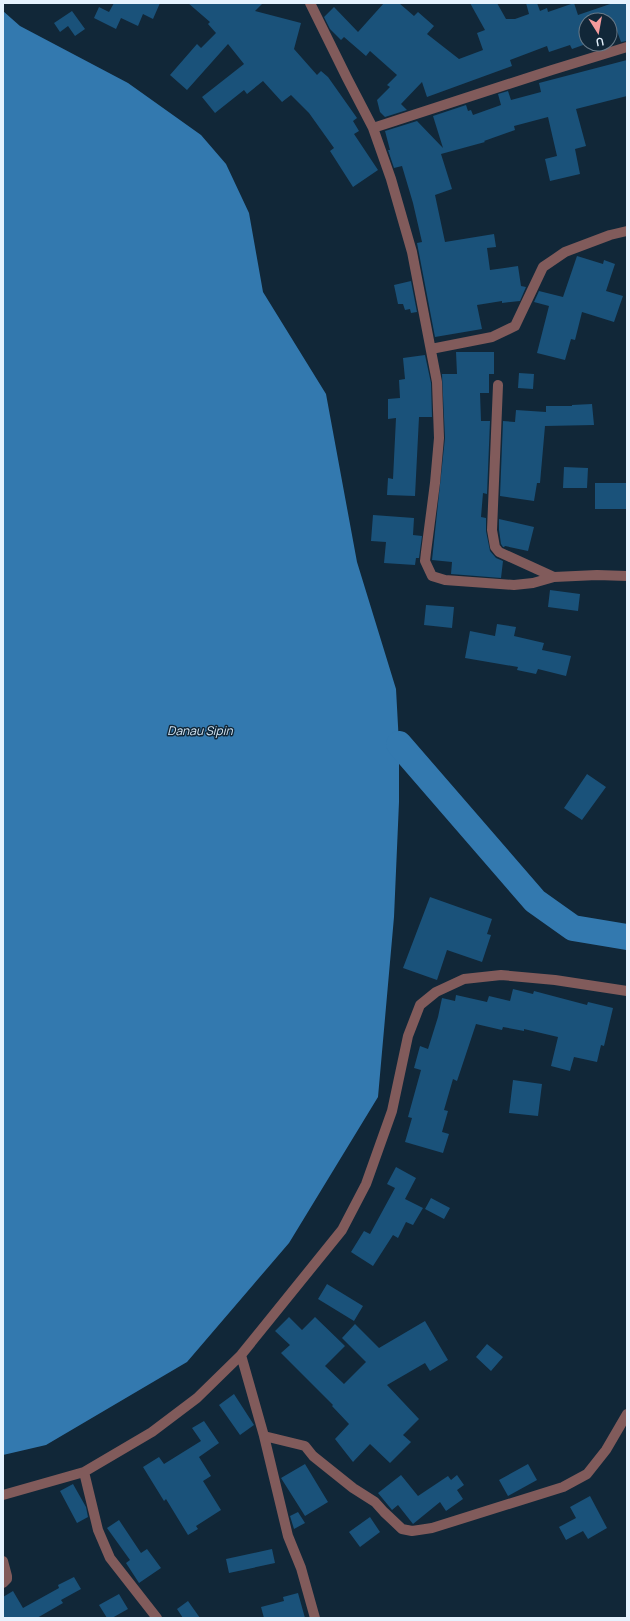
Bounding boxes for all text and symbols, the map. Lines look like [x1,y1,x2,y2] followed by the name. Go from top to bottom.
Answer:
[578,12,618,52] north arrow
[595,34,605,50] text: U
[167,722,234,739] water label: Danau Sipin

